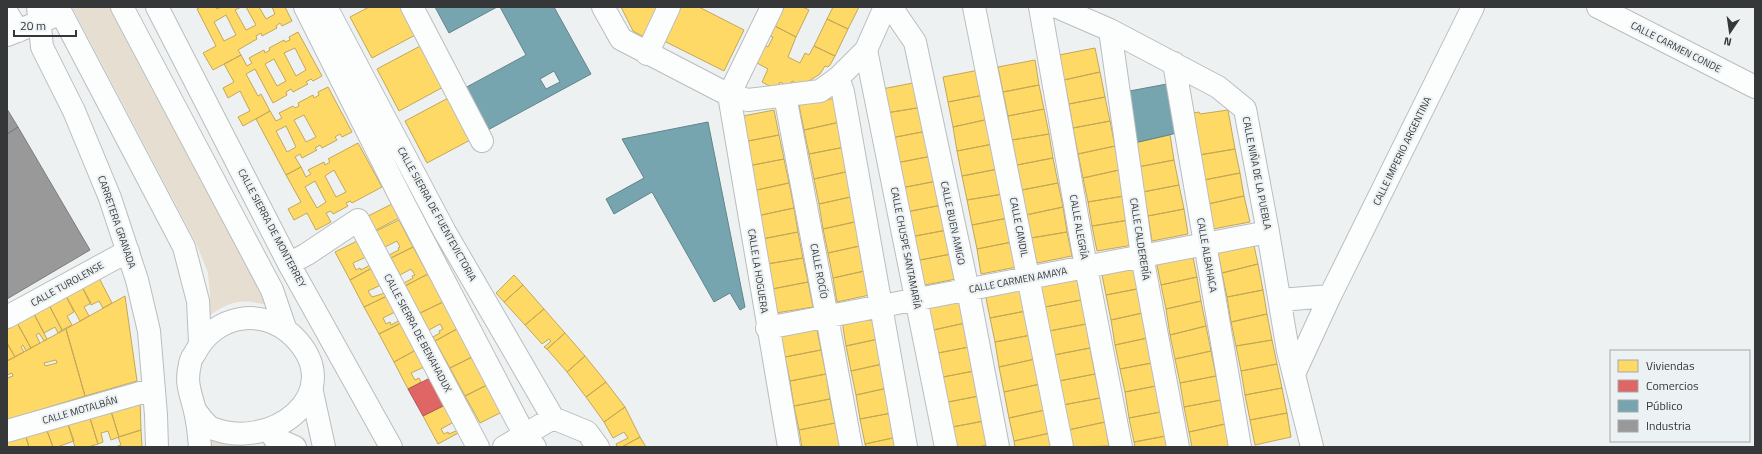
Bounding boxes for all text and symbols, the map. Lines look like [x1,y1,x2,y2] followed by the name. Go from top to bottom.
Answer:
[14,12,76,38] scale bar
[1710,12,1750,52] north arrow
[20,16,46,35] text: 20 m
[1628,18,1724,77] street label: CALLE CARMEN CONDE
[1722,33,1733,50] text: N
[1369,94,1435,208] street label: CALLE IMPERIO ARGENTINA
[1239,115,1275,231] street label: CALLE NIÑA DE LA PUEBLA
[394,144,480,284] street label: CALLE SIERRA DE FUENTEVICTORIA
[234,166,310,291] street label: CALLE SIERRA DE MONTERREY
[94,173,140,271] street label: CARRETERA GRANADA
[937,180,969,267] street label: CALLE BUEN AMIGO
[887,186,925,310] street label: CALLE CHUSPE SANTAMARÍA
[1066,193,1092,261] street label: CALLE ALEGRÍA
[1006,196,1032,258] street label: CALLE CANDIL
[1126,197,1154,281] street label: CALLE CALDERERÍA
[1193,217,1221,293] street label: CALLE ALBAHACA
[744,228,772,314] street label: CALLE LA HOGUERA
[806,242,832,300] street label: CALLE ROCÍO
[28,258,107,310] street label: CALLE TUROLENSE
[968,263,1068,297] street label: CALLE CARMEN AMAYA
[380,271,456,395] street label: CALLE SIERRA DE BENAHADUX
[1610,350,1750,442] legend
[1646,356,1695,375] text: Viviendas
[1646,376,1699,395] text: Comercios
[41,392,119,428] street label: CALLE MOTALBÁN
[1646,396,1683,415] text: Público
[1646,416,1691,435] text: Industria

